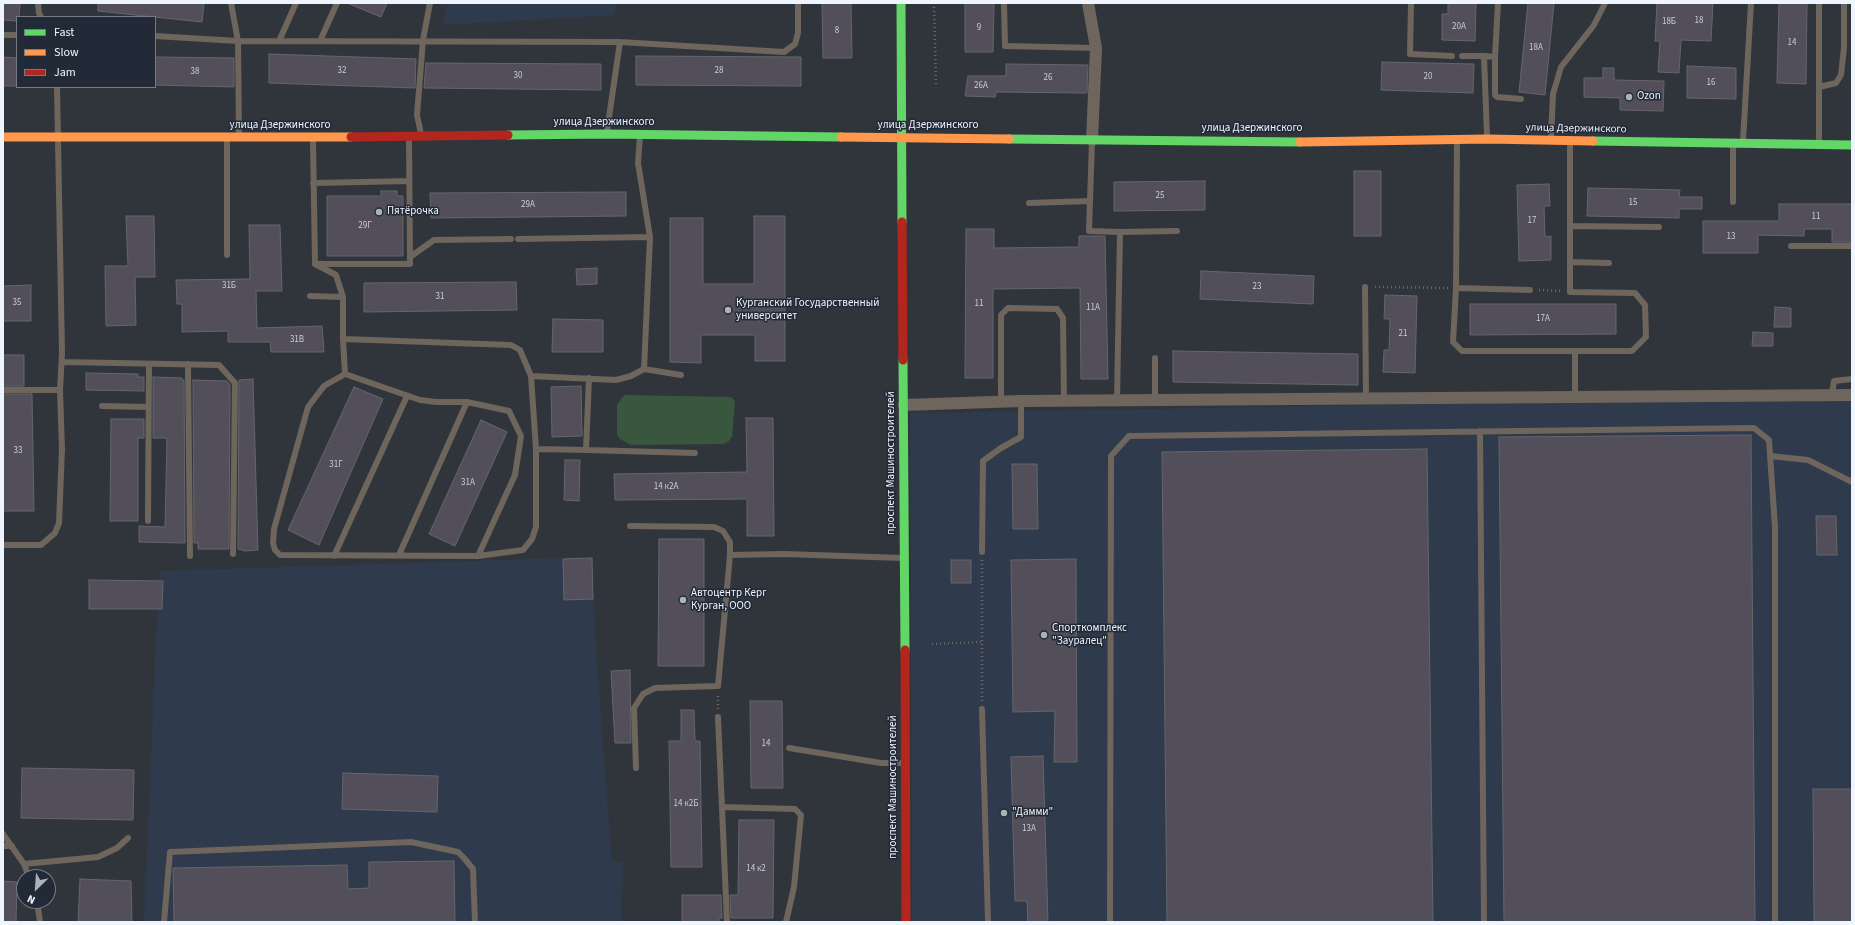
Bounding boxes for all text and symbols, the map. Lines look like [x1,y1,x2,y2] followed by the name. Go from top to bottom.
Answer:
[16,16,156,88] legend
[1695,16,1703,26] house number: 18
[1662,17,1676,27] house number: 18Б
[1452,22,1466,32] house number: 20А
[977,23,981,33] house number: 9
[54,24,74,41] text: Fast
[835,26,839,36] house number: 8
[1788,38,1796,48] house number: 14
[1529,43,1543,53] house number: 18А
[54,44,79,61] text: Slow
[54,64,76,81] text: Jam
[338,66,346,76] house number: 32
[715,66,723,76] house number: 28
[191,67,199,77] house number: 38
[514,71,522,81] house number: 30
[1424,72,1432,82] house number: 20
[1044,73,1052,83] house number: 26
[1707,78,1715,88] house number: 16
[974,81,988,91] house number: 26А
[1637,90,1661,104] place label: Ozon
[1624,92,1634,102] marker: Ozon
[554,116,654,130] street label: улица Дзержинского
[230,119,330,133] street label: улица Дзержинского
[878,119,978,133] street label: улица Дзержинского
[1202,122,1302,136] street label: улица Дзержинского
[1525,122,1627,136] street label: улица Дзержинского
[1156,191,1164,201] house number: 25
[1629,198,1637,208] house number: 15
[521,200,535,210] house number: 29А
[387,205,439,219] place label: Пятёрочка
[374,207,384,217] marker: Пятёрочка
[1812,212,1820,222] house number: 11
[1528,216,1536,226] house number: 17
[358,221,372,231] house number: 29Г
[1727,232,1735,242] house number: 13
[222,281,236,291] house number: 31Б
[1253,282,1261,292] house number: 23
[436,292,444,302] house number: 31
[736,297,879,323] place label: Курганский Государственный университет
[13,298,21,308] house number: 35
[975,299,983,309] house number: 11
[1086,303,1100,313] house number: 11А
[723,305,733,315] marker: Курганский Государственный университет
[1536,314,1550,324] house number: 17А
[1399,329,1407,339] house number: 21
[290,335,304,345] house number: 31В
[885,391,899,535] street label: проспект Машиностроителей
[14,446,22,456] house number: 33
[329,460,343,470] house number: 31Г
[461,478,475,488] house number: 31А
[654,482,678,492] house number: 14 к2А
[691,587,767,613] place label: Автоцентр Керг Курган, ООО
[678,595,688,605] marker: Автоцентр Керг Курган, ООО
[1052,622,1127,648] place label: Спорткомплекс "Зауралец"
[1039,630,1049,640] marker: Спорткомплекс "Зауралец"
[887,715,901,859] street label: проспект Машиностроителей
[762,739,770,749] house number: 14
[674,799,698,809] house number: 14 к2Б
[1012,806,1053,820] place label: "Дамми"
[999,808,1009,818] marker: "Дамми"
[1022,824,1036,834] house number: 13А
[746,864,766,874] house number: 14 к2
[16,869,56,909] north arrow
[25,891,38,908] text: N

